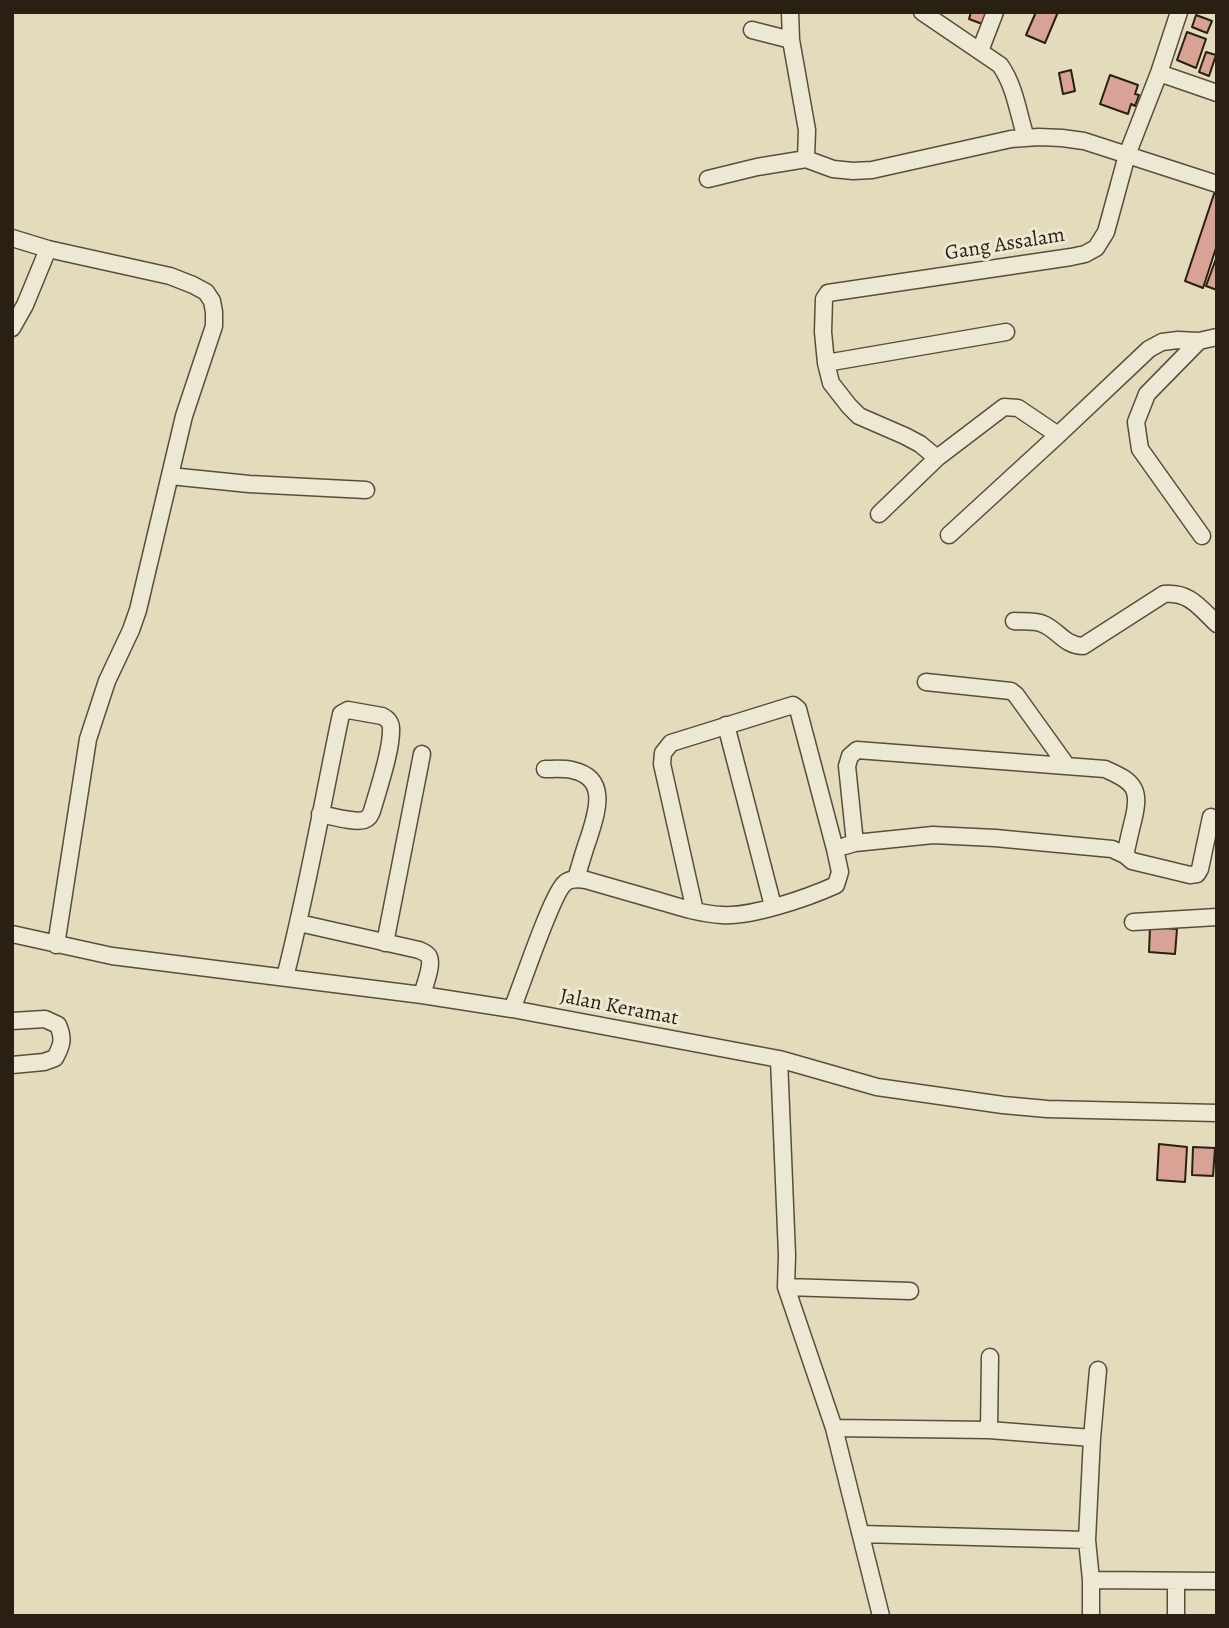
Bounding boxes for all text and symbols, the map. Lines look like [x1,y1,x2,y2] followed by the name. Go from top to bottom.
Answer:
[943,223,1067,267] street label: Gang Assalam
[558,984,680,1032] street label: Jalan Keramat

